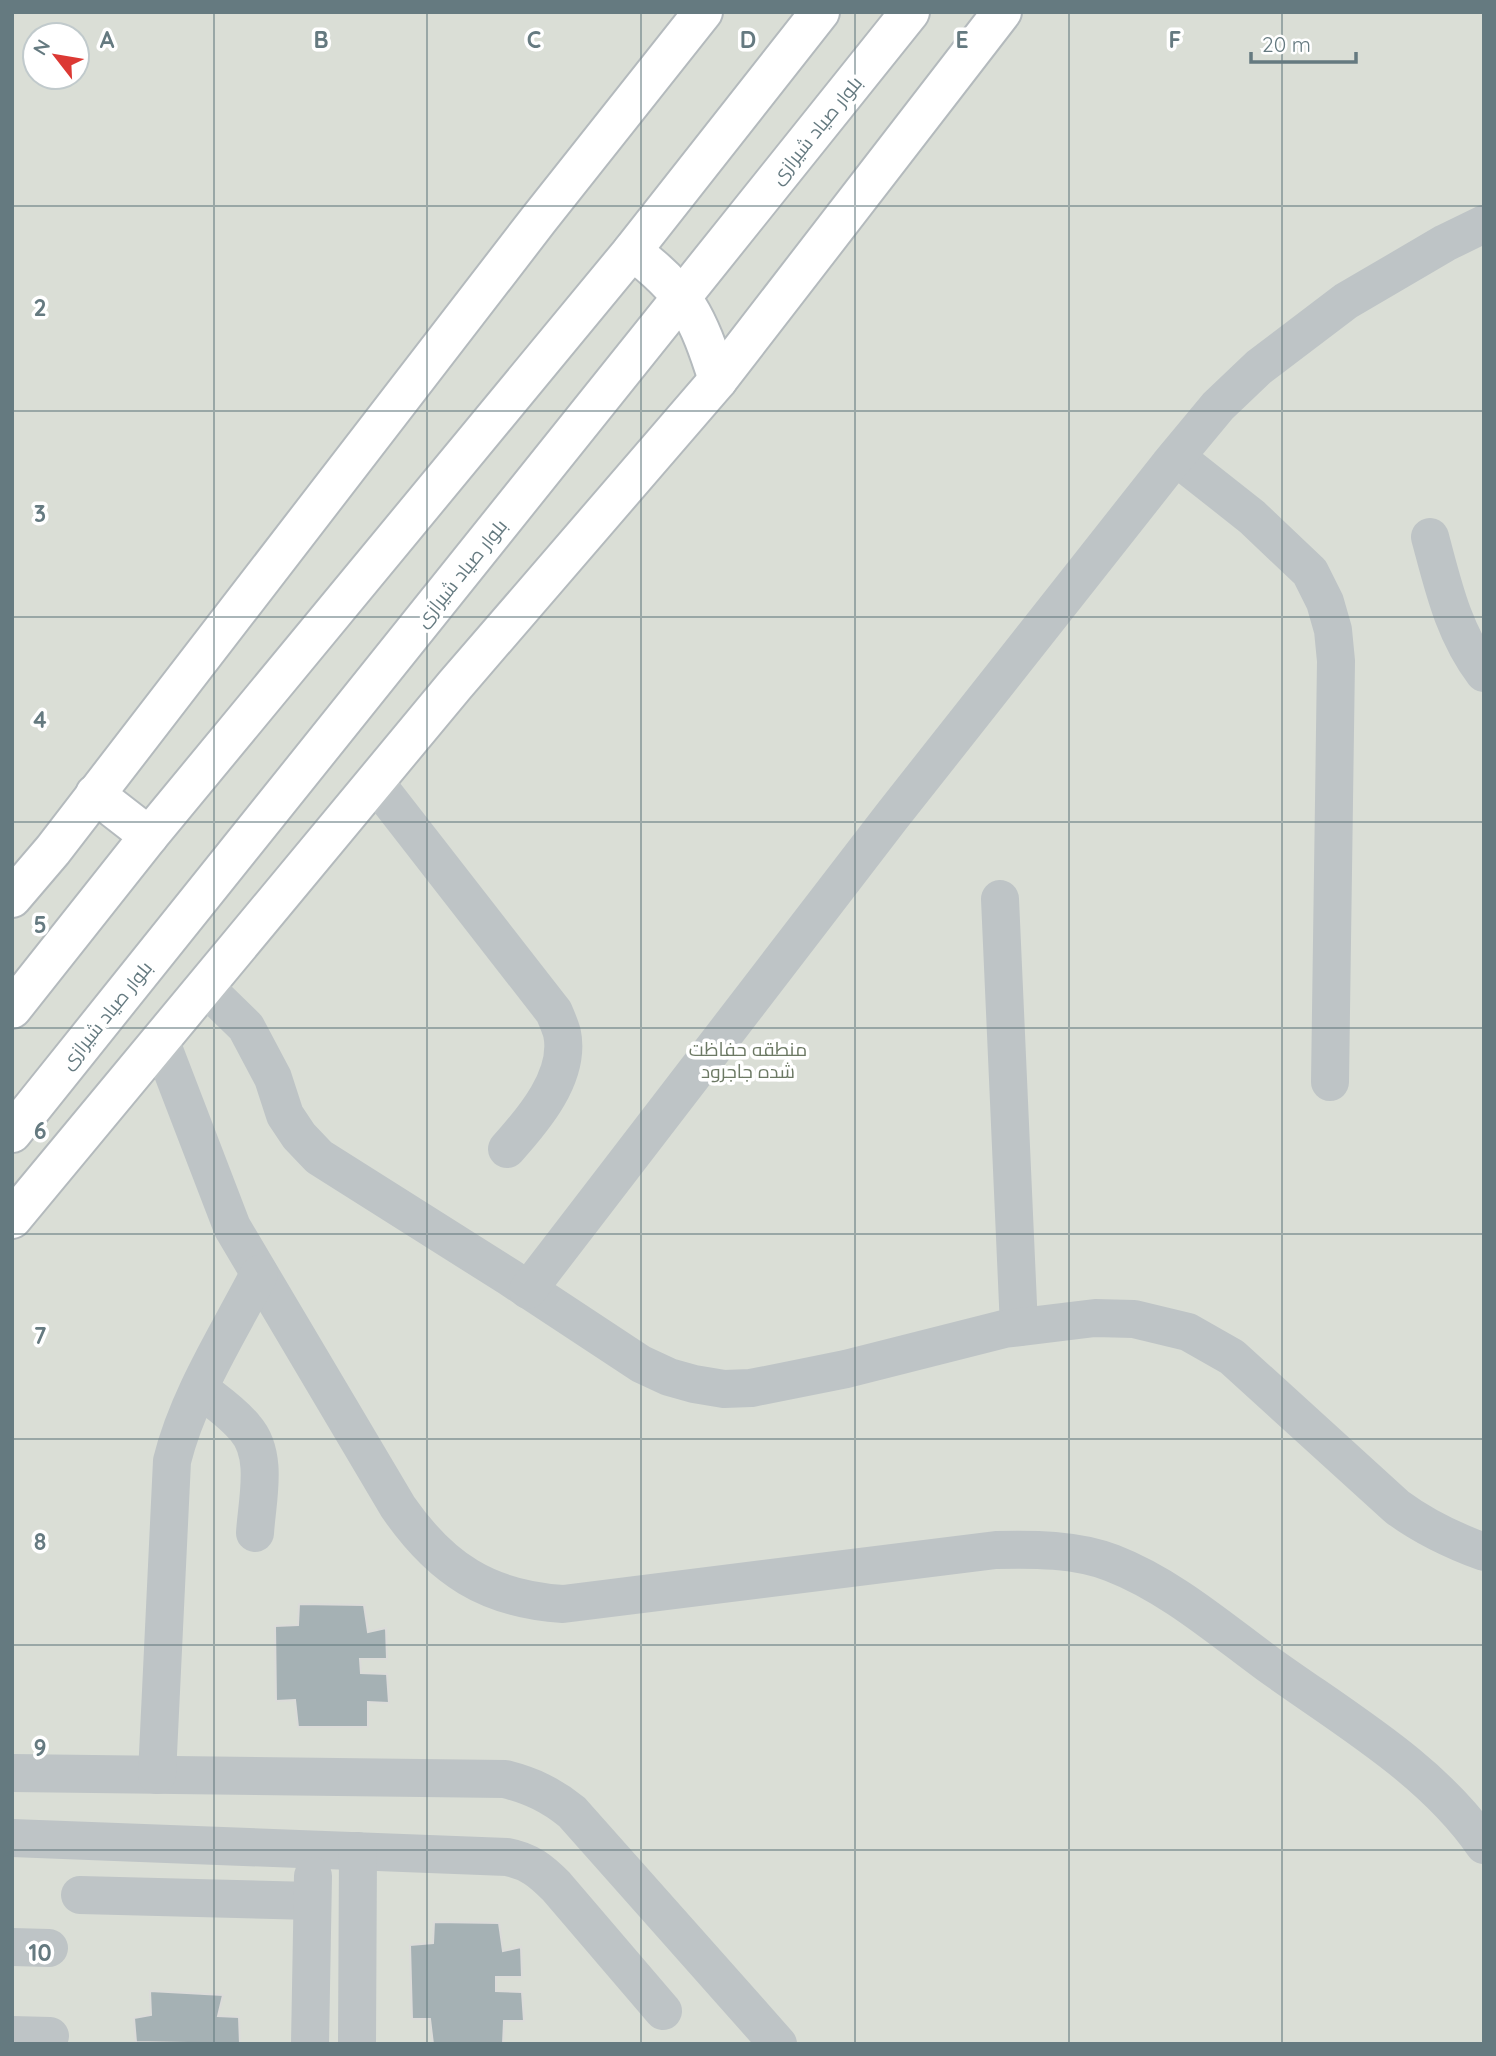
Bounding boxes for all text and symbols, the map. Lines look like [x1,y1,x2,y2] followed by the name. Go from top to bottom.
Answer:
[21,21,91,91] north arrow
[1251,21,1356,65] scale bar
[100,25,115,54] text: A
[313,25,329,54] text: B
[527,25,541,54] text: C
[740,25,756,54] text: D
[955,25,969,54] text: E
[1169,25,1181,54] text: F
[1262,31,1311,57] text: 20 m
[28,35,55,59] text: N
[765,71,867,189] street label: بلوار صیاد شیرازی
[33,293,47,322] text: 2
[34,499,46,528] text: 3
[410,514,512,632] street label: بلوار صیاد شیرازی
[33,705,47,734] text: 4
[33,910,47,939] text: 5
[55,956,157,1074] street label: بلوار صیاد شیرازی
[689,1037,807,1083] park label: منطقه حفاظت شده جاجرود
[34,1116,46,1145] text: 6
[34,1321,47,1350] text: 7
[34,1527,46,1556] text: 8
[33,1733,47,1762] text: 9
[28,1938,52,1967] text: 10

